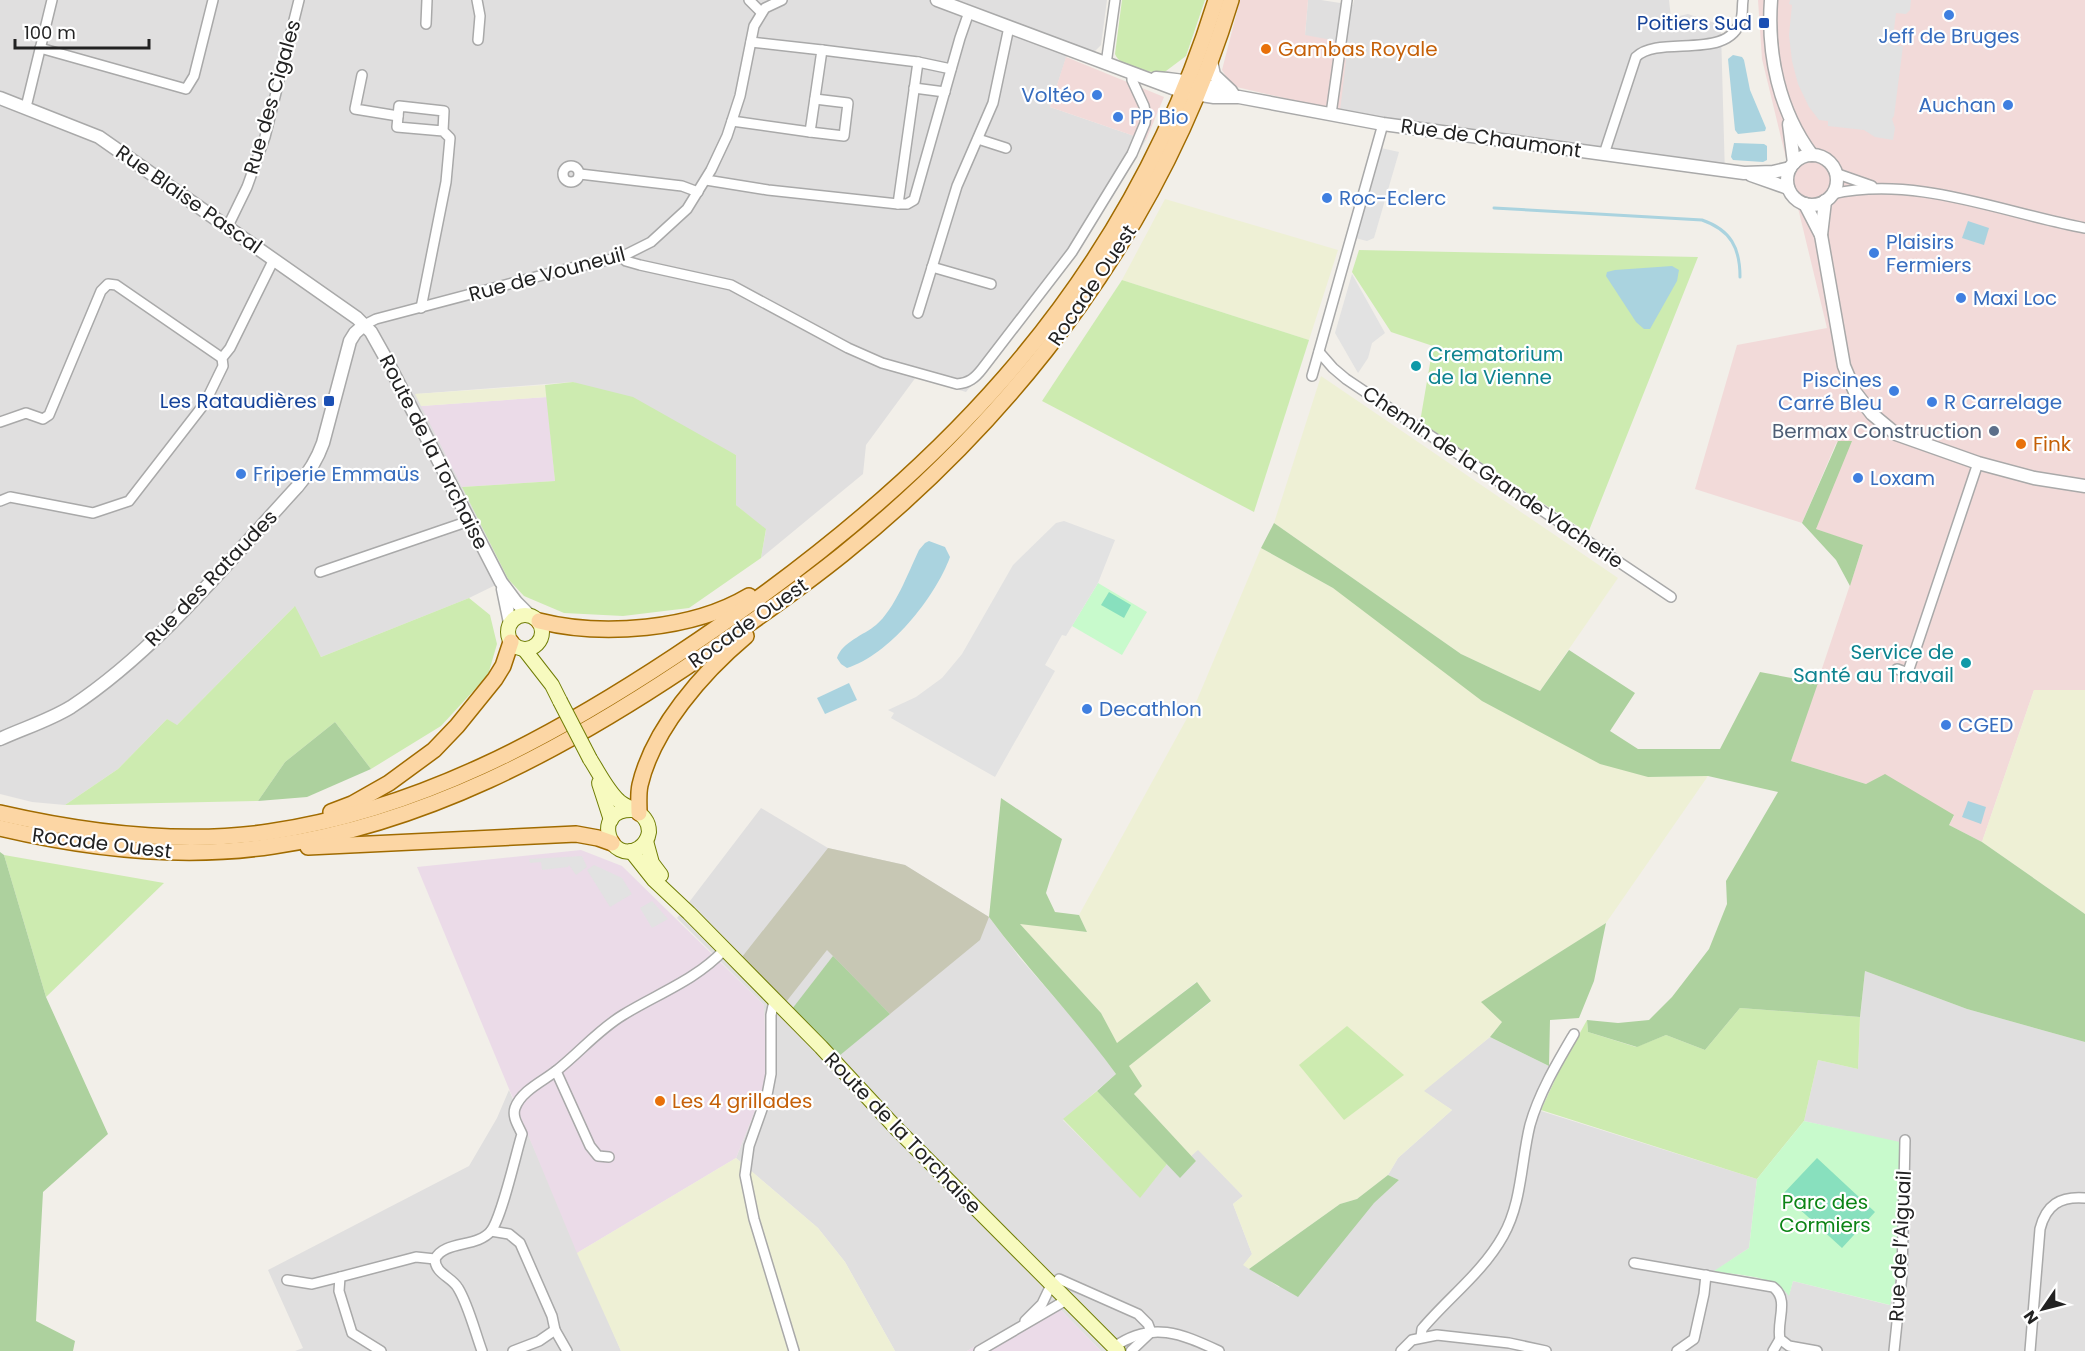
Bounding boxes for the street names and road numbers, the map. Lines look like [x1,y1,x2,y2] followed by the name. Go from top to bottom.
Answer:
[237,16,307,178] street label: Rue des Cigales
[1399,111,1583,165] street label: Rue de Chaumont
[110,138,268,260] street label: Rue Blaise Pascal
[1041,219,1143,351] street label: Rocade Ouest
[466,240,628,308] street label: Rue de Vouneuil
[373,350,495,554] street label: Route de la Torchaise
[1357,379,1629,575] street label: Chemin de la Grande Vacherie
[138,504,284,652] street label: Rue des Rataudes
[682,571,814,675] street label: Rocade Ouest
[31,821,173,865] street label: Rocade Ouest
[818,1046,988,1220] street label: Route de la Torchaise
[1882,1170,1918,1322] street label: Rue de l’Aiguail

